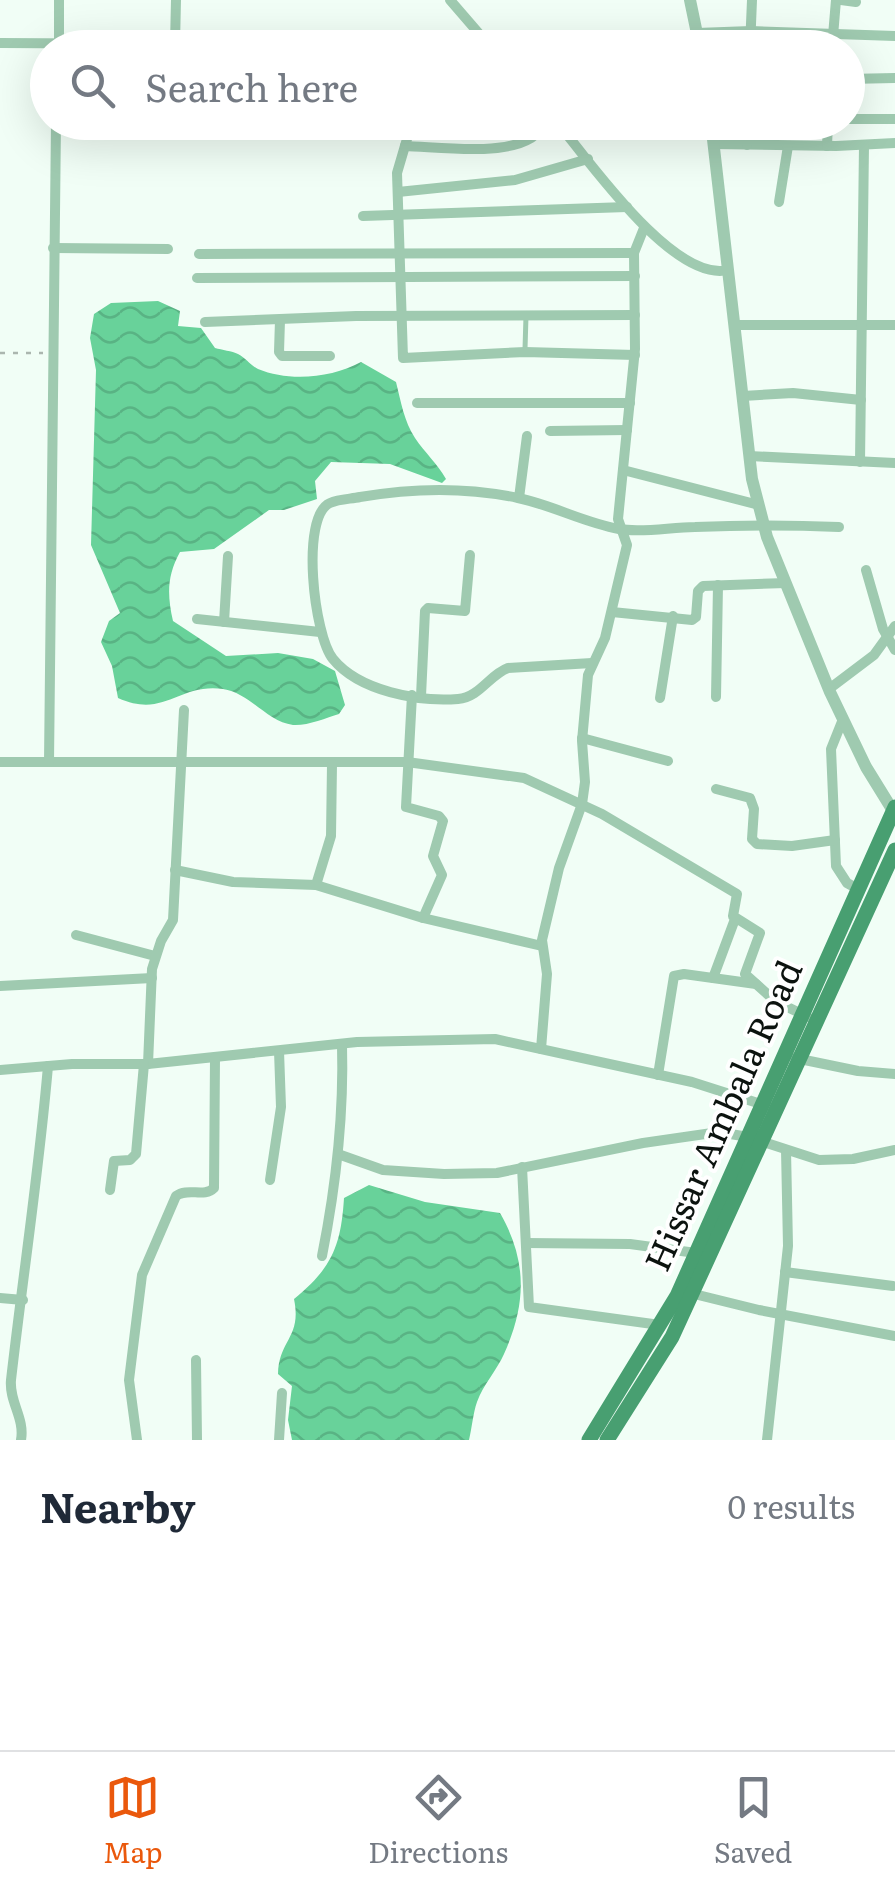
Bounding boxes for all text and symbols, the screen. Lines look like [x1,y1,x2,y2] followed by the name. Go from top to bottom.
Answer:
[30,30,865,140] search box
[145,57,358,114] text: Search here
[65,58,120,113] icon: search
[629,951,813,1279] street label: Hissar Ambala Road
[40,1474,196,1536] text: Nearby
[727,1481,855,1529] text: 0 results
[103,1770,163,1872] tab: Map
[368,1770,508,1872] tab: Directions
[714,1770,792,1872] tab: Saved

